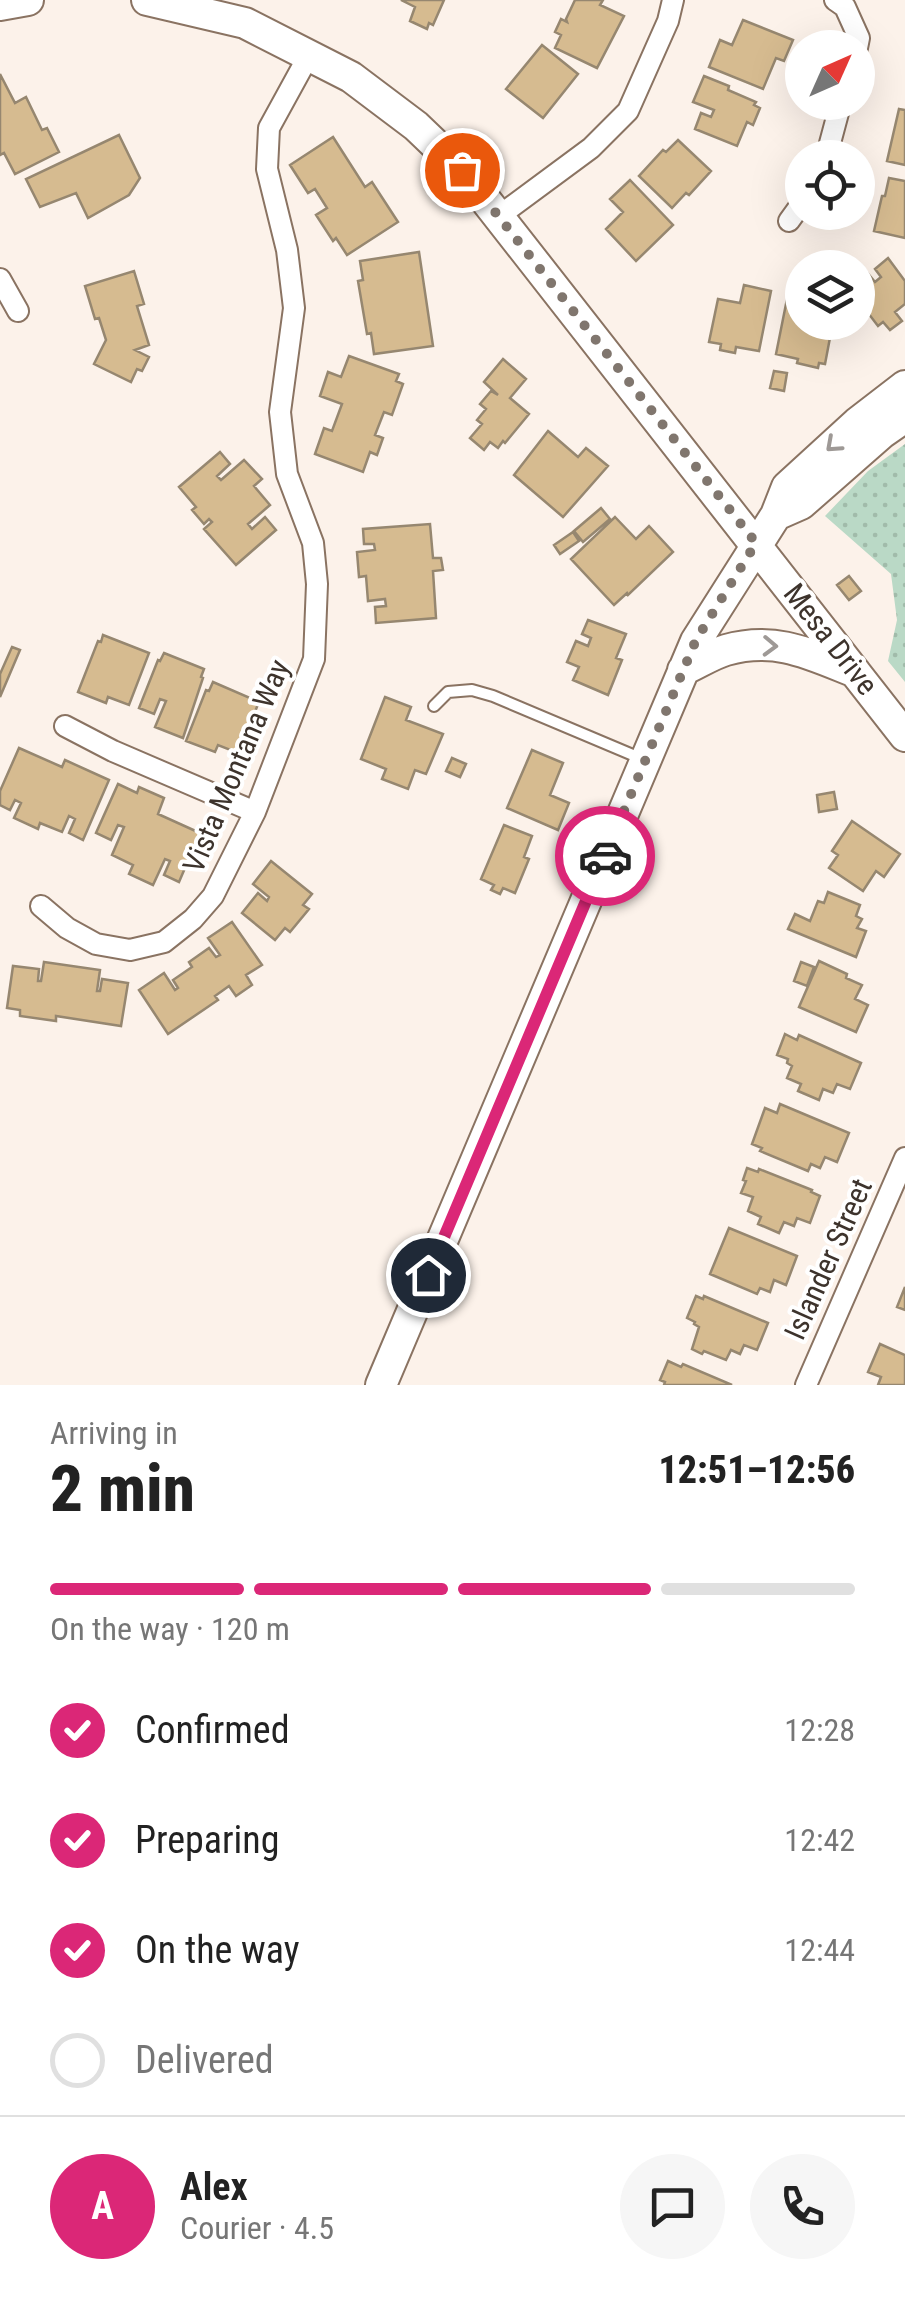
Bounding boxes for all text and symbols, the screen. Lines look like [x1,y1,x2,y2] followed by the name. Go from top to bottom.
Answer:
[785,30,875,120] north arrow
[785,30,875,340] map controls
[420,128,505,213] pin
[785,140,875,230] button: locate
[435,143,490,198] icon: bag
[785,250,875,340] button: layers
[826,433,845,451] one-way arrow
[777,576,885,702] street label: Mesa Drive
[762,636,778,657] one-way arrow
[175,654,297,878] street label: Vista Montana Way
[555,806,655,906] courier
[578,829,633,884] icon: car
[777,1173,879,1345] street label: Islander Street
[386,1233,471,1318] pin
[401,1248,456,1303] icon: home
[50,1414,178,1452] text: Arriving in
[658,1448,855,1492] text: 12:51–12:56
[50,1451,195,1527] text: 2 min
[50,1610,290,1648] text: On the way · 120 m
[50,1703,105,1758] icon: check
[135,1708,290,1752] text: Confirmed
[784,1711,855,1749] text: 12:28
[50,1813,105,1868] icon: check
[135,1818,280,1862] text: Preparing
[784,1821,855,1859] text: 12:42
[50,1923,105,1978] icon: check
[135,1928,300,1972] text: On the way
[784,1931,855,1969] text: 12:44
[135,2038,274,2082] text: Delivered
[620,2154,725,2259] button: chat
[750,2154,855,2259] button: phone
[180,2165,248,2209] text: Alex
[91,2184,114,2228] text: A
[180,2209,334,2247] text: Courier · 4.5

